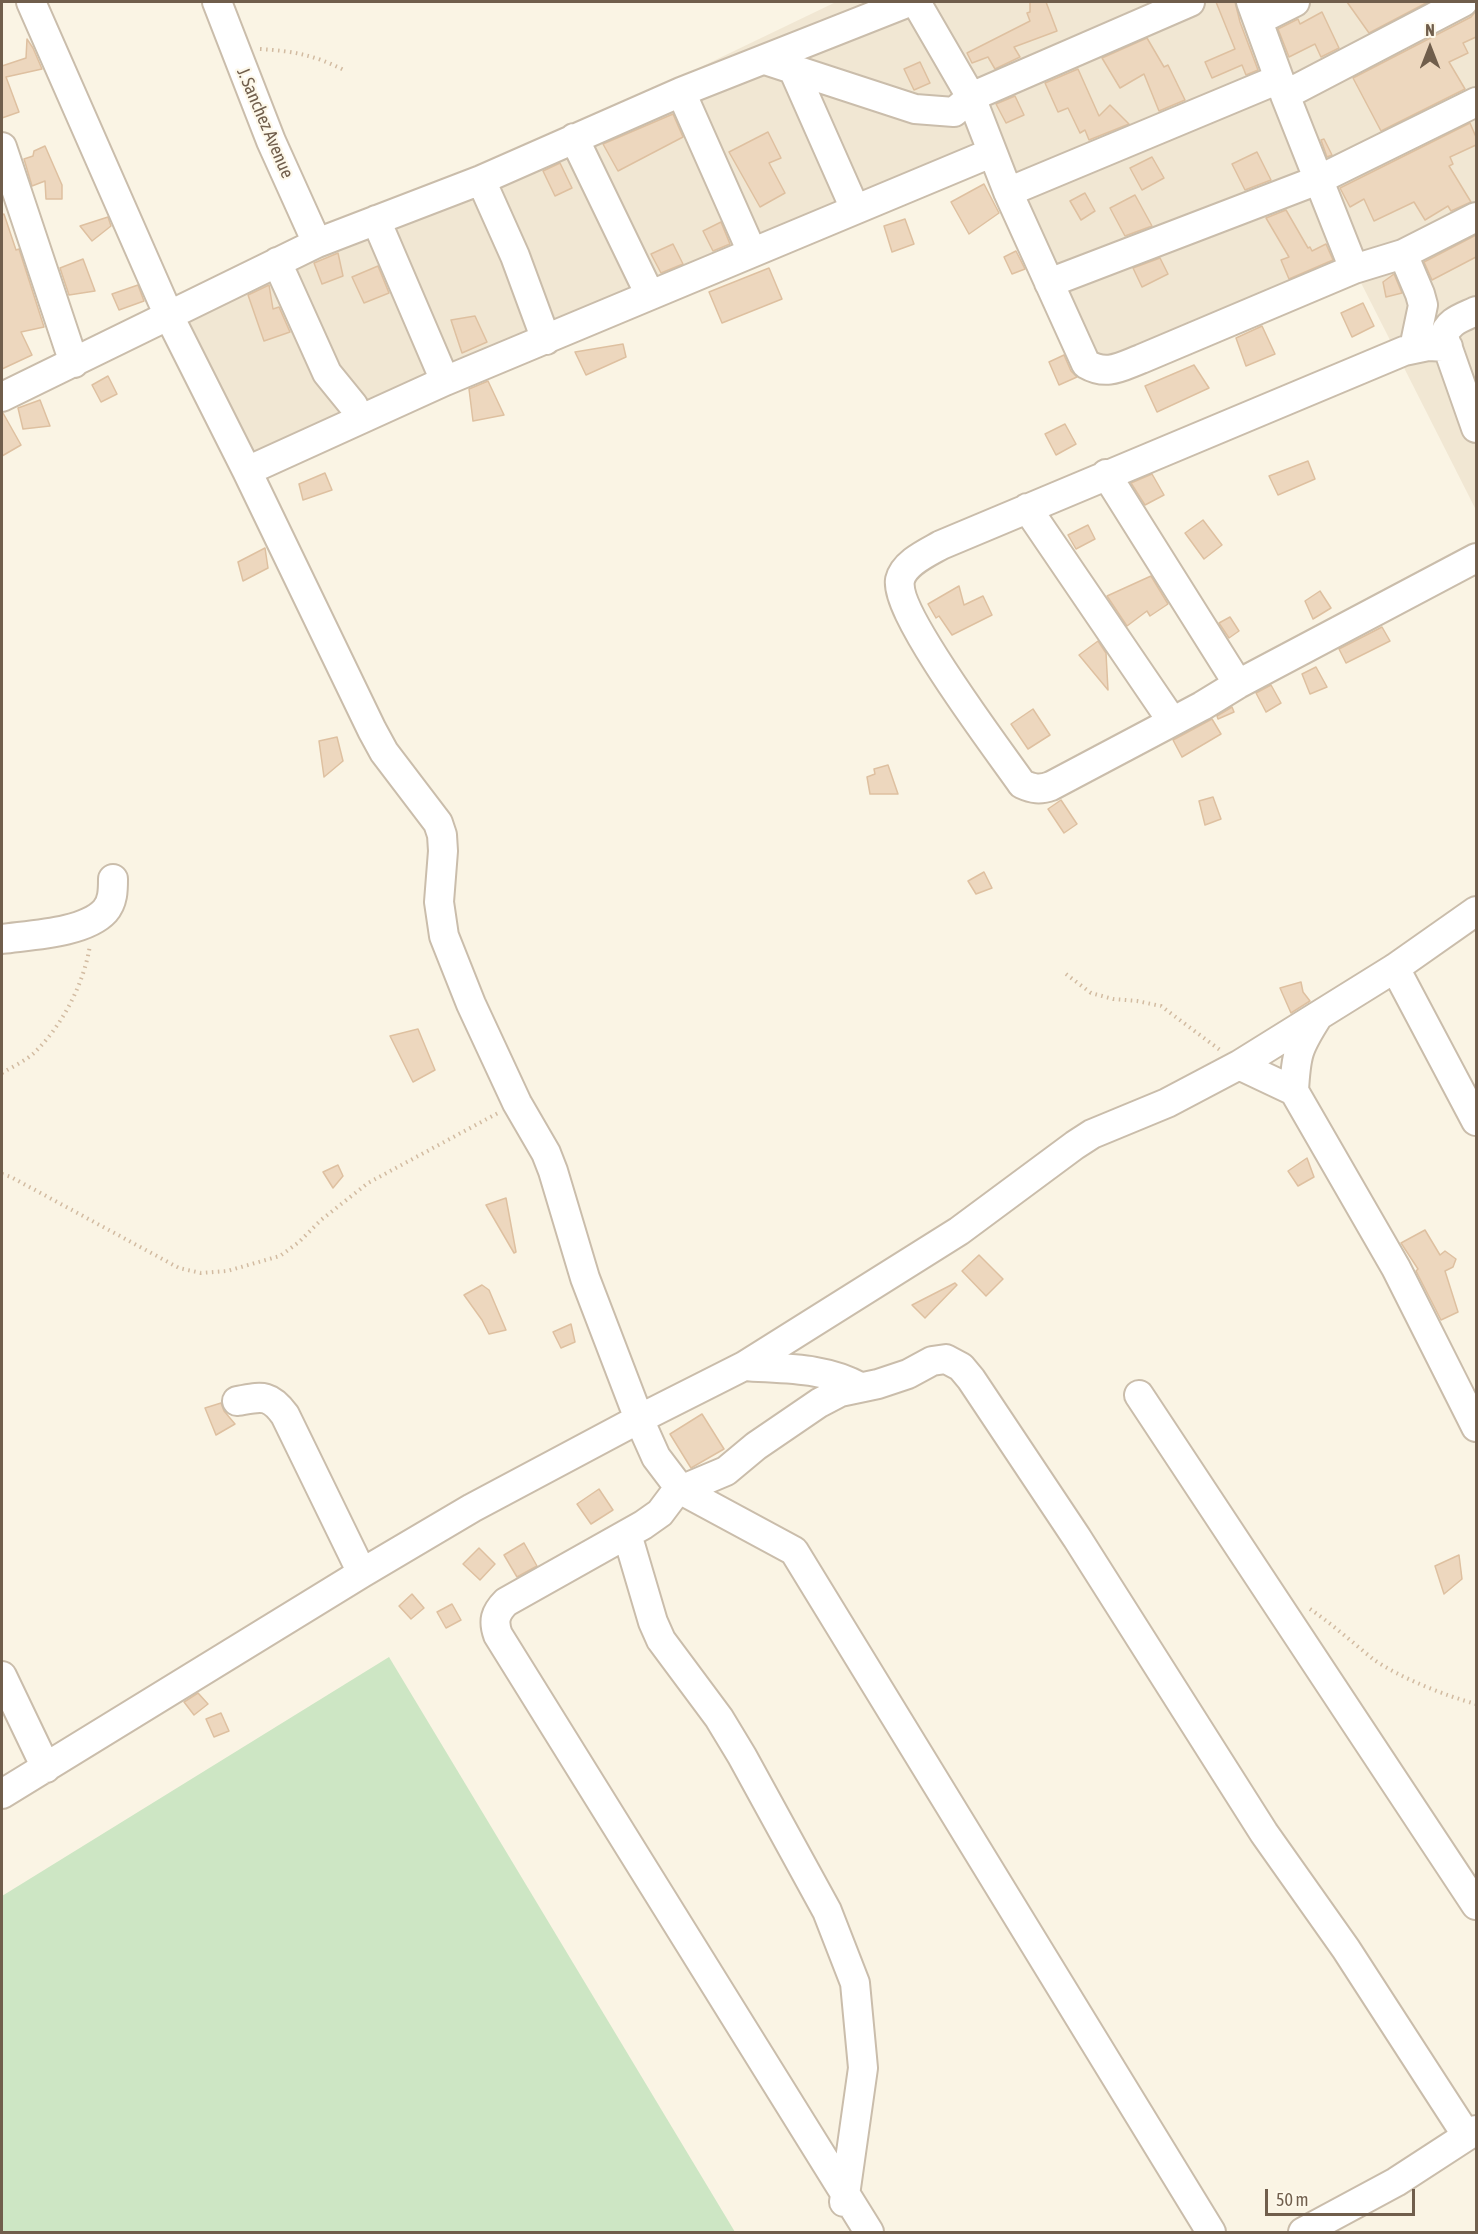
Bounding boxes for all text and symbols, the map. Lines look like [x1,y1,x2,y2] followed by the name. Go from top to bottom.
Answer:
[1400,18,1460,78] north arrow
[1425,21,1435,39] text: N
[232,64,298,182] street label: J. Sanchez Avenue
[1268,2177,1418,2215] scale bar
[1276,2189,1308,2210] text: 50 m

